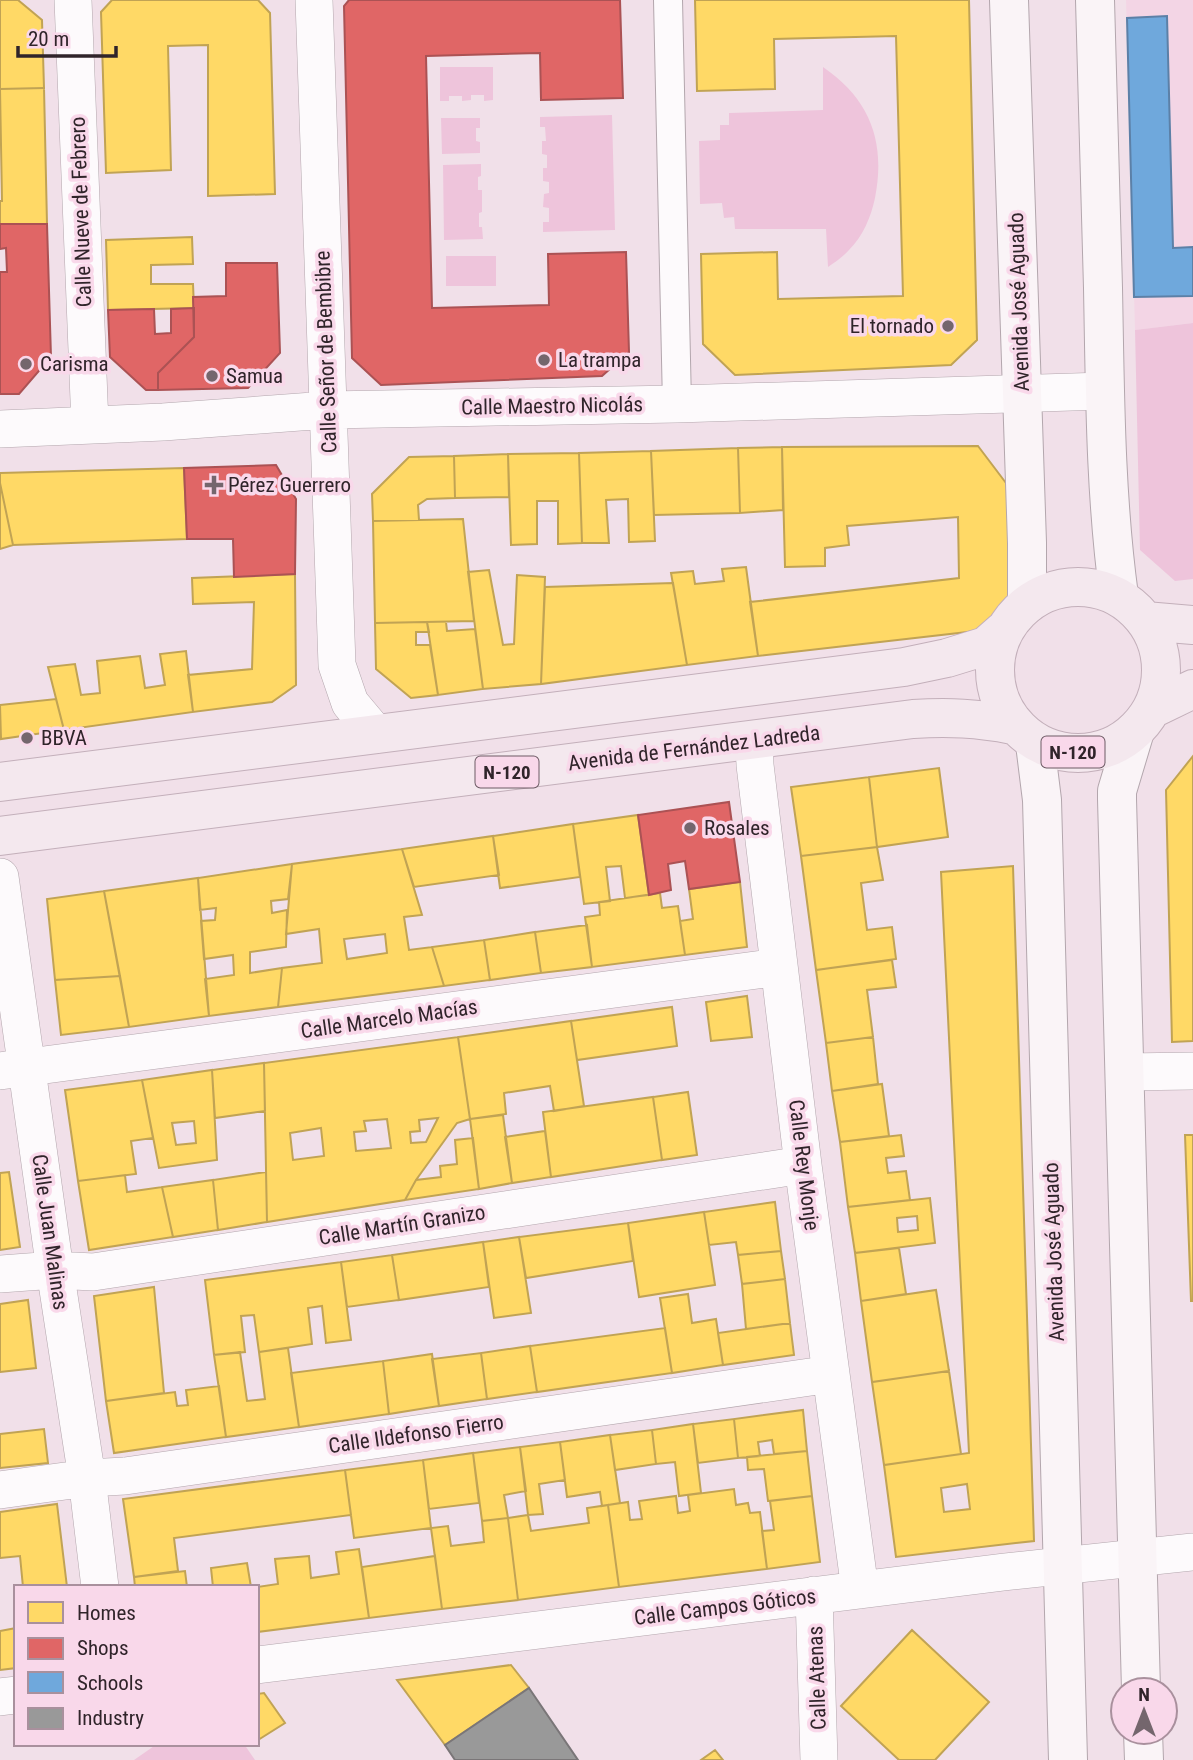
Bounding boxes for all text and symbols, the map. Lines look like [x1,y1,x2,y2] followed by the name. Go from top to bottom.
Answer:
[18,14,116,58] scale bar
[28,27,69,51] text: 20 m
[66,116,96,308] street label: Calle Nueve de Febrero
[1004,212,1034,392] street label: Avenida José Aguado
[310,250,342,454] street label: Calle Señor de Bembibre
[850,314,934,338] place label: El tornado
[940,318,956,334] marker: El tornado
[558,348,641,372] place label: La trampa
[40,352,109,376] place label: Carisma
[536,352,552,368] marker: La trampa
[18,356,34,372] marker: Carisma
[226,364,283,388] place label: Samua
[204,368,220,384] marker: Samua
[461,392,643,420] street label: Calle Maestro Nicolás
[228,473,351,497] place label: Pérez Guerrero
[206,477,222,493] marker: Pérez Guerrero
[567,721,821,775] street label: Avenida de Fernández Ladreda
[41,726,87,750] place label: BBVA
[19,730,35,746] marker: BBVA
[1042,736,1104,768] road number: N-120
[476,757,538,788] road number: N-120
[704,816,770,840] place label: Rosales
[682,820,698,836] marker: Rosales
[299,995,479,1043] street label: Calle Marcelo Macías
[784,1098,824,1232] street label: Calle Rey Monje
[27,1153,73,1311] street label: Calle Juan Malinas
[1039,1162,1069,1342] street label: Avenida José Aguado
[317,1200,487,1250] street label: Calle Martín Granizo
[327,1410,505,1458] street label: Calle Ildefonso Fierro
[633,1584,817,1630] street label: Calle Campos Góticos
[14,1585,259,1746] legend
[77,1601,136,1625] text: Homes
[803,1626,831,1730] street label: Calle Atenas
[77,1636,129,1660] text: Shops
[77,1671,143,1695] text: Schools
[1109,1676,1179,1746] north arrow
[1138,1683,1150,1706] text: N
[77,1706,144,1730] text: Industry

